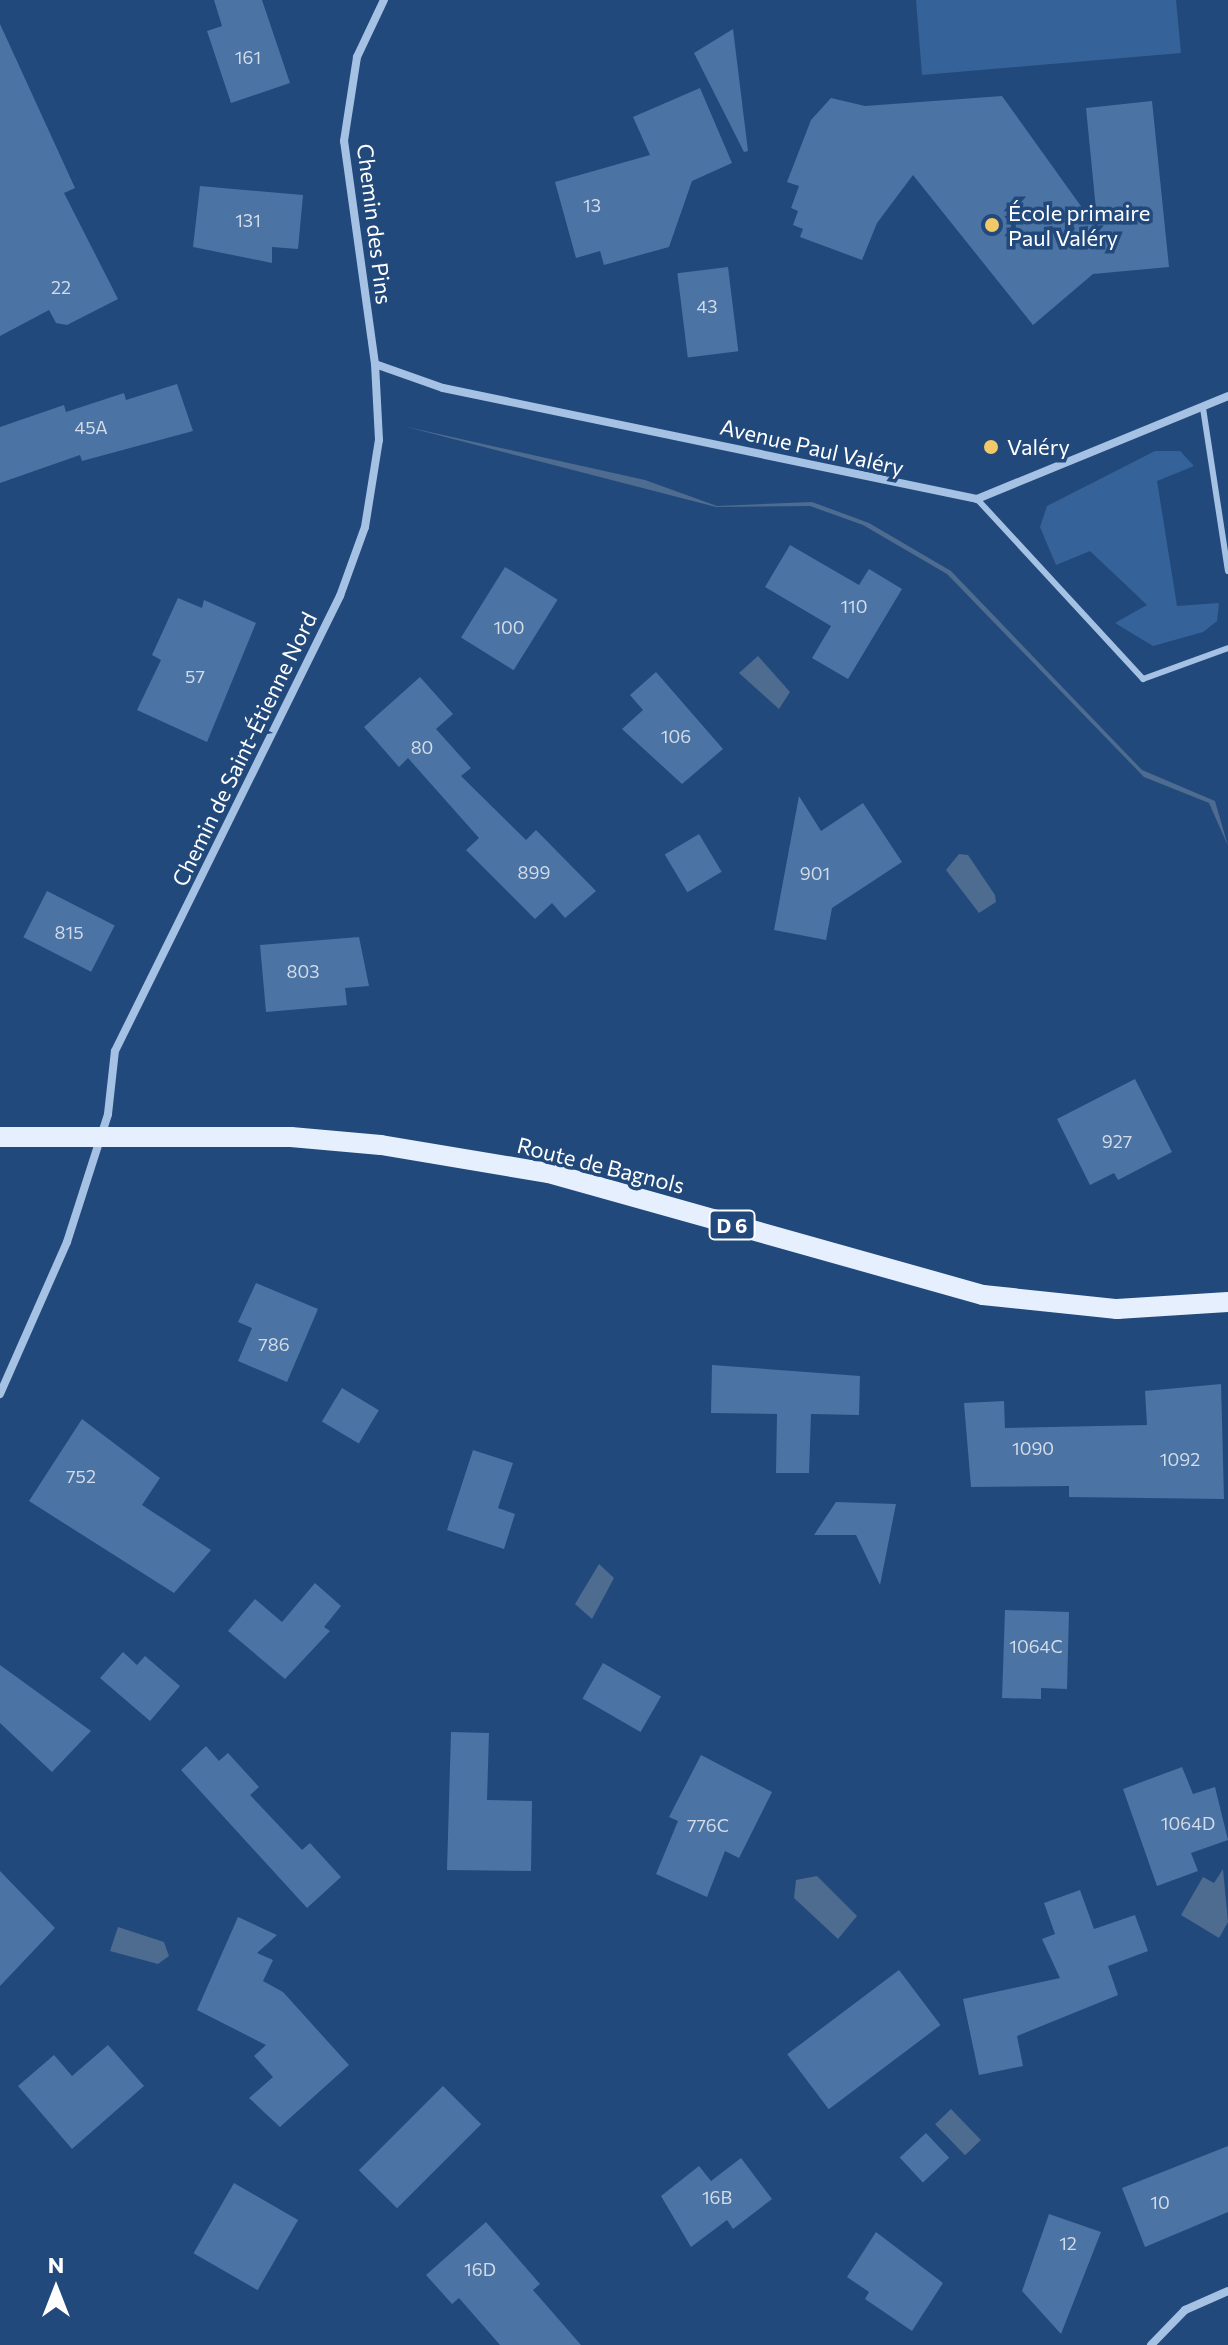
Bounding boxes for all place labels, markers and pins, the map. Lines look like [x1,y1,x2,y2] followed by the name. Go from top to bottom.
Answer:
[1008,199,1150,250] place label: École primaire Paul Valéry
[983,216,1001,234] marker: École primaire Paul Valéry
[1007,434,1070,460] place label: Valéry
[982,438,1000,456] marker: Valéry

